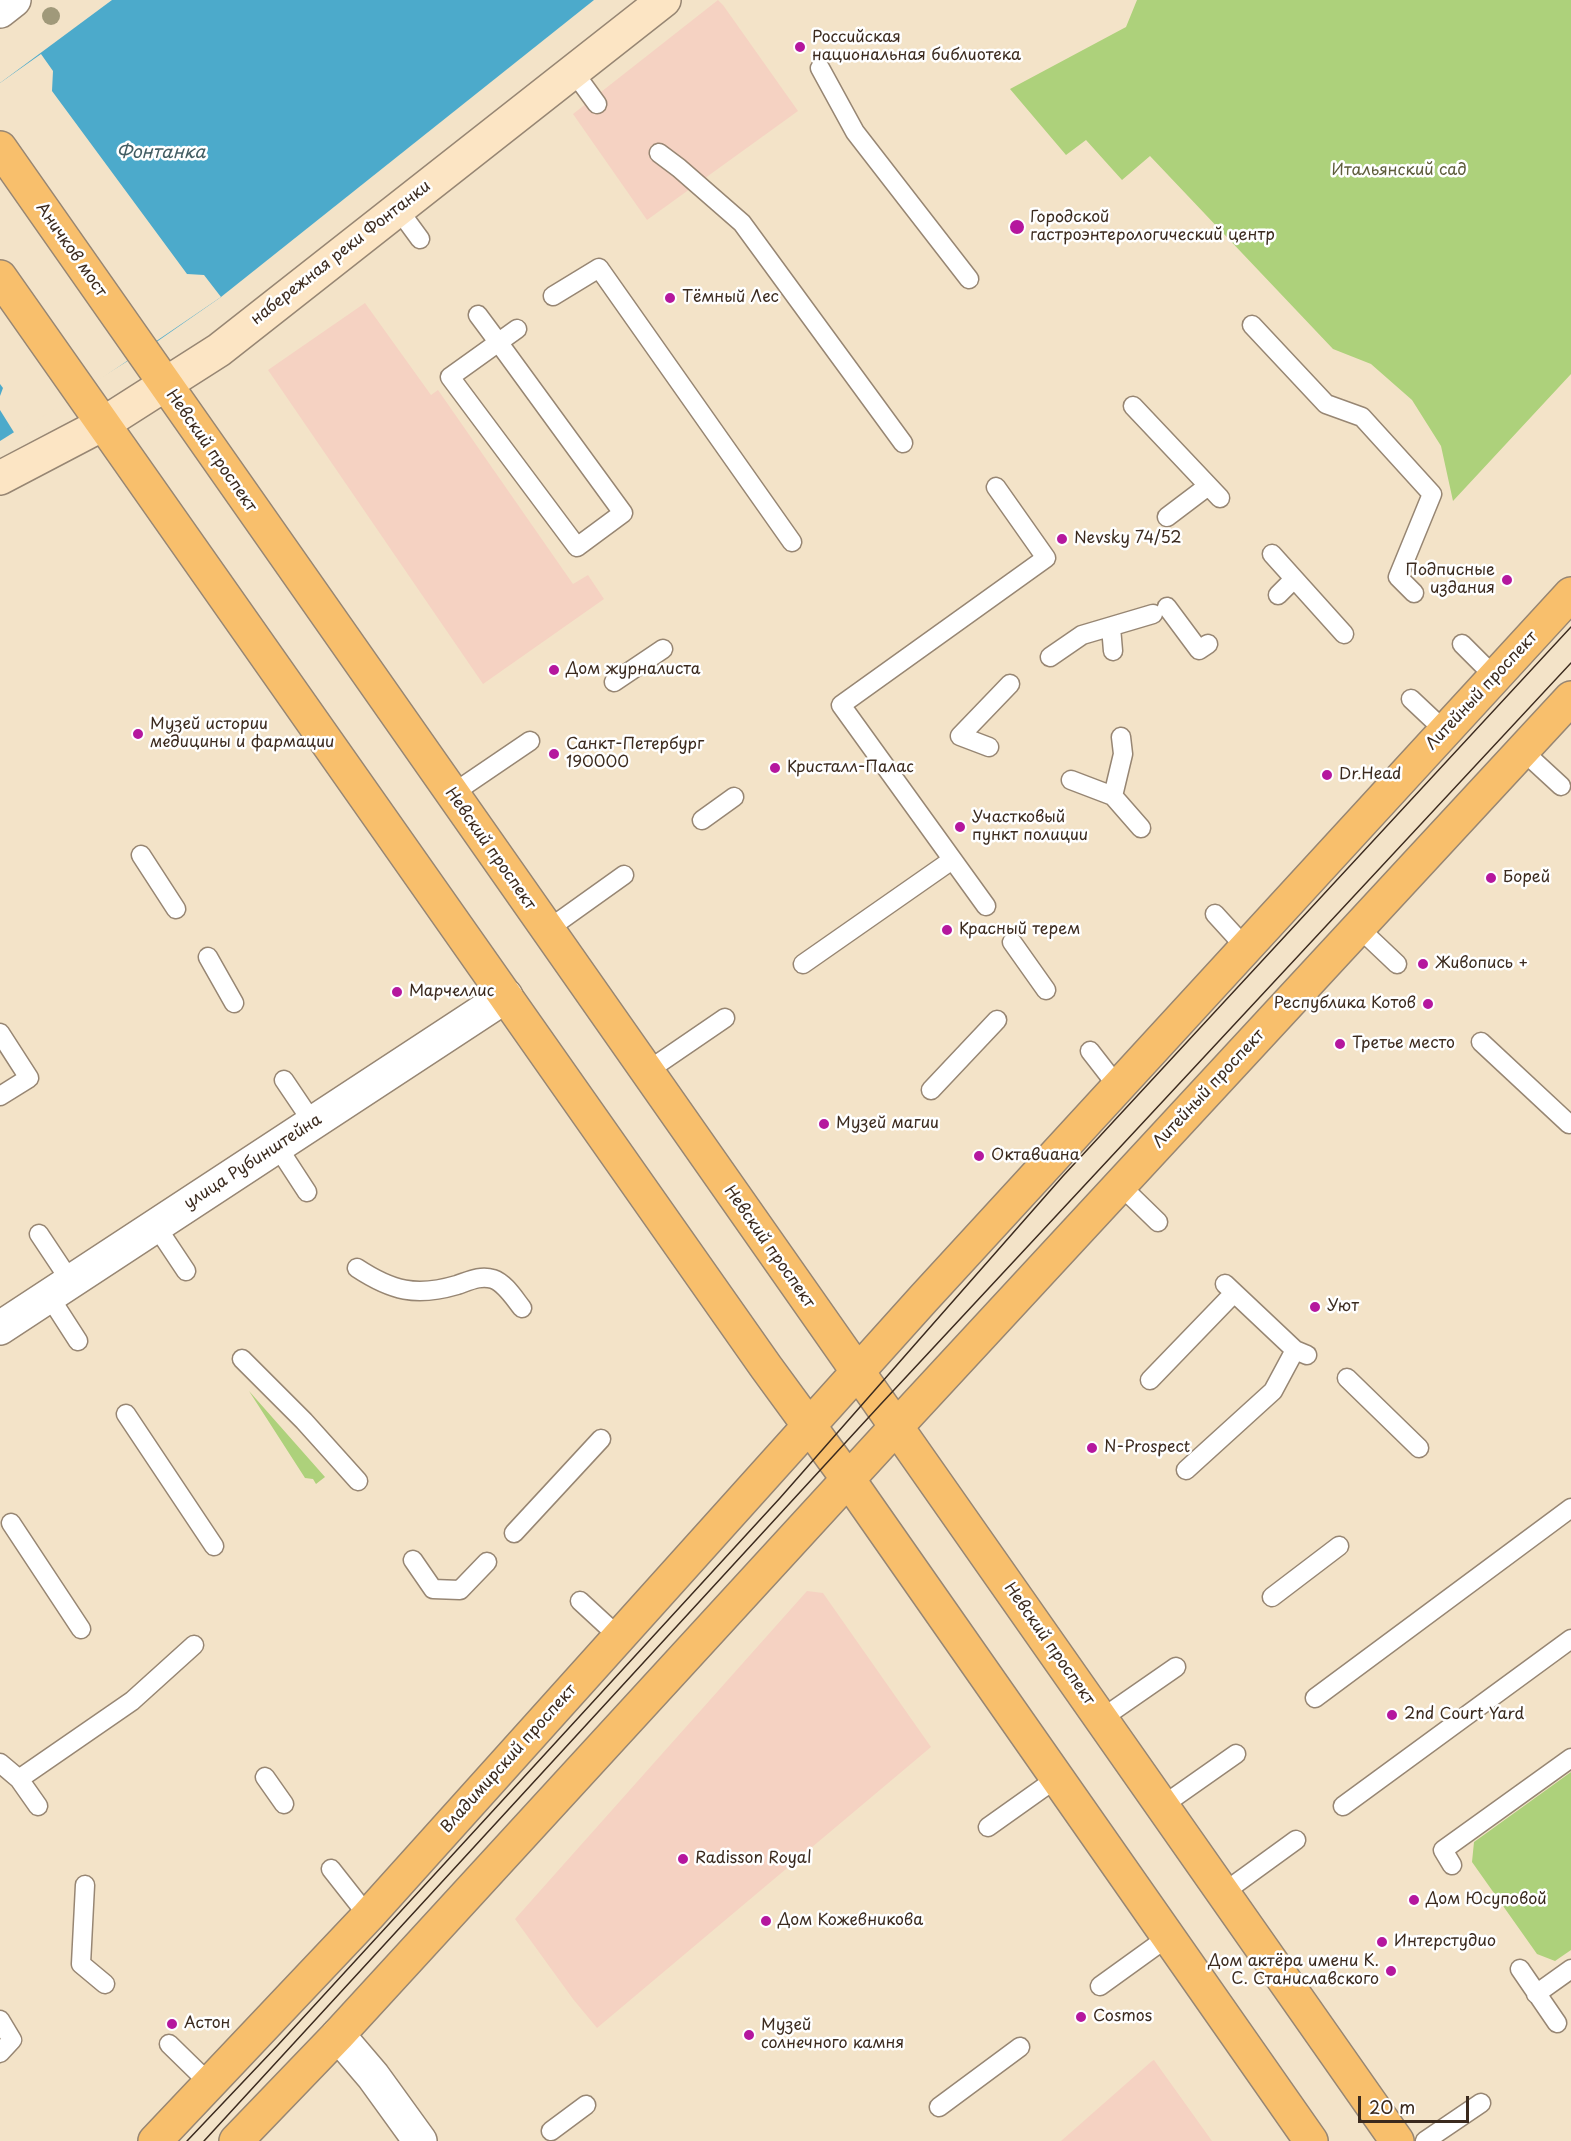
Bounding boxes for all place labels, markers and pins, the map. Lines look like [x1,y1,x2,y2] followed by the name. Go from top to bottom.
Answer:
[812,28,1021,66] place label: Российская национальная библиотека
[793,40,807,54] marker: Российская национальная библиотека
[1030,208,1275,246] place label: Городской гастроэнтерологический центр
[1008,218,1026,236] marker: Городской гастроэнтерологический центр
[682,288,779,308] place label: Тёмный Лес
[663,291,677,305] marker: Тёмный Лес
[1074,529,1182,549] place label: Nevsky 74/52
[1055,532,1069,546] marker: Nevsky 74/52
[1406,561,1495,599] place label: Подписные издания
[1500,573,1514,587] marker: Подписные издания
[566,660,701,680] place label: Дом журналиста
[547,663,561,677] marker: Дом журналиста
[150,715,334,753] place label: Музей истории медицины и фармации
[131,727,145,741] marker: Музей истории медицины и фармации
[566,735,704,773] place label: Санкт-Петербург 190000
[547,747,561,761] marker: Санкт-Петербург 190000
[787,758,914,778] place label: Кристалл-Палас
[768,761,782,775] marker: Кристалл-Палас
[1339,765,1401,785] place label: Dr.Head
[1320,768,1334,782] marker: Dr.Head
[972,808,1088,846] place label: Участковый пункт полиции
[953,820,967,834] marker: Участковый пункт полиции
[1503,868,1550,888] place label: Борей
[1484,871,1498,885] marker: Борей
[959,920,1080,940] place label: Красный терем
[940,923,954,937] marker: Красный терем
[1435,954,1528,974] place label: Живопись +
[1416,957,1430,971] marker: Живопись +
[409,982,494,1002] place label: Марчеллис
[390,985,404,999] marker: Марчеллис
[1274,994,1416,1014] place label: Республика Котов
[1421,997,1435,1011] marker: Республика Котов
[1352,1034,1455,1054] place label: Третье место
[1333,1037,1347,1051] marker: Третье место
[836,1114,939,1134] place label: Музей магии
[817,1117,831,1131] marker: Музей магии
[991,1146,1080,1166] place label: Октавиана
[972,1149,986,1163] marker: Октавиана
[1327,1297,1359,1317] place label: Уют
[1308,1300,1322,1314] marker: Уют
[1104,1438,1190,1458] place label: N-Prospect
[1085,1441,1099,1455] marker: N-Prospect
[1404,1705,1524,1725] place label: 2nd Court Yard
[1385,1708,1399,1722] marker: 2nd Court Yard
[695,1849,812,1869] place label: Radisson Royal
[676,1852,690,1866] marker: Radisson Royal
[1426,1890,1547,1910] place label: Дом Юсуповой
[1407,1893,1421,1907] marker: Дом Юсуповой
[778,1911,923,1931] place label: Дом Кожевникова
[759,1914,773,1928] marker: Дом Кожевникова
[1394,1932,1496,1952] place label: Интерстудио
[1375,1935,1389,1949] marker: Интерстудио
[1208,1952,1379,1990] place label: Дом актёра имени К. С. Станиславского
[1384,1964,1398,1978] marker: Дом актёра имени К. С. Станиславского
[1093,2007,1152,2027] place label: Cosmos
[1074,2010,1088,2024] marker: Cosmos
[184,2014,231,2034] place label: Астон
[761,2016,904,2054] place label: Музей солнечного камня
[165,2017,179,2031] marker: Астон
[742,2028,756,2042] marker: Музей солнечного камня

